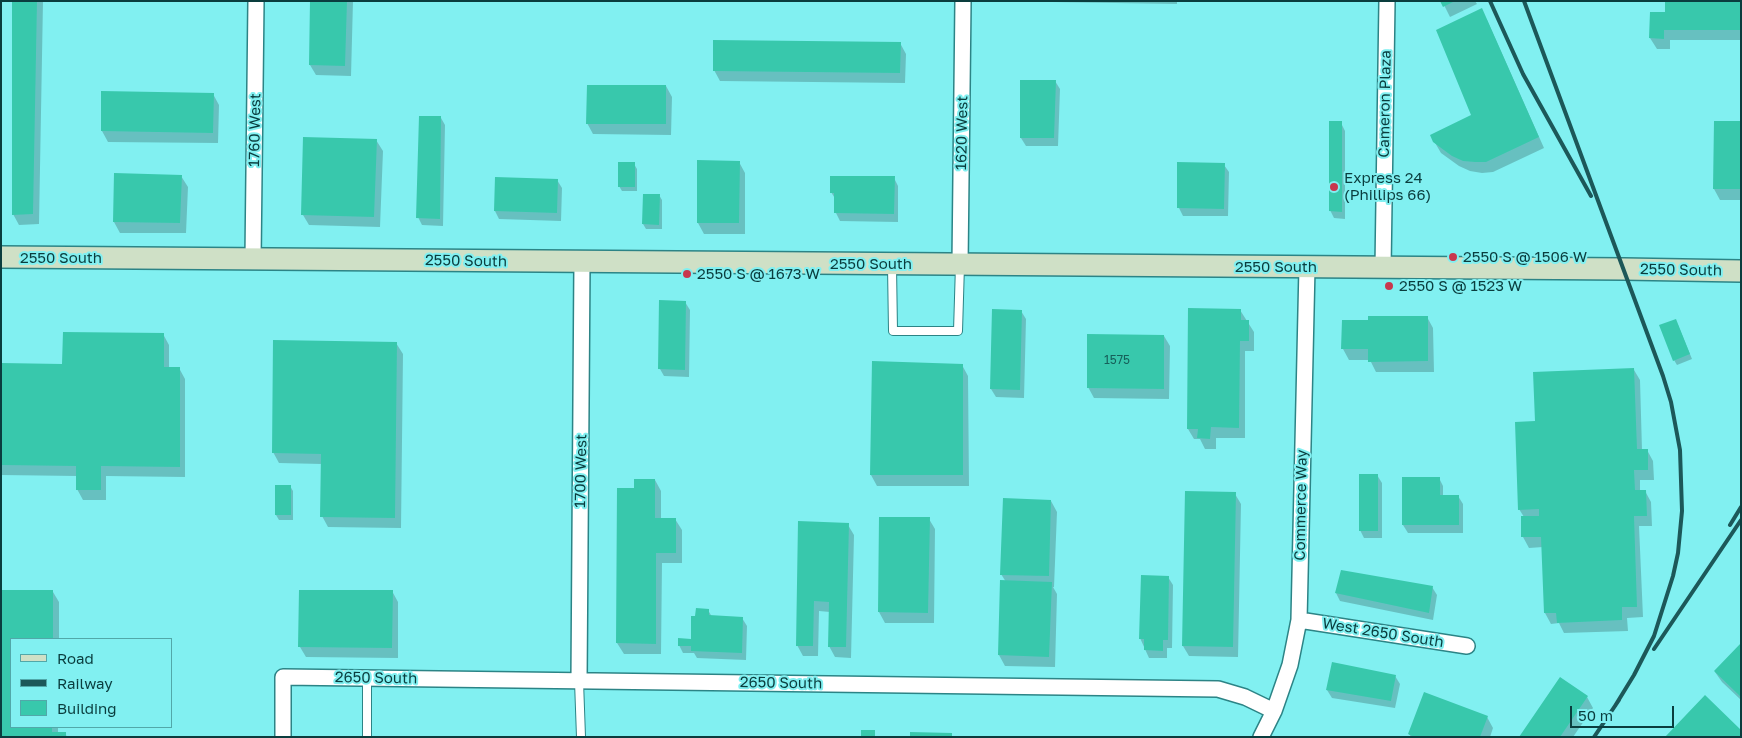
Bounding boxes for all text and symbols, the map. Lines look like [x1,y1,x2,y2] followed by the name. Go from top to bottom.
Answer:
[1375,50,1395,158] street label: Cameron Plaza
[245,93,265,167] street label: 1760 West
[952,96,972,170] street label: 1620 West
[1344,169,1431,204] place label: Express 24 (Phillips 66)
[1328,181,1340,193] marker: Express 24 (Phillips 66)
[1463,248,1587,266] place label: 2550 S @ 1506 W
[20,249,102,267] street label: 2550 South
[425,251,507,271] street label: 2550 South
[1447,251,1459,263] marker: 2550 S @ 1506 W
[830,255,912,273] street label: 2550 South
[1235,258,1317,276] street label: 2550 South
[1640,260,1722,280] street label: 2550 South
[697,265,820,283] place label: 2550 S @ 1673 W
[681,268,693,280] marker: 2550 S @ 1673 W
[1399,277,1522,295] place label: 2550 S @ 1523 W
[1383,280,1395,292] marker: 2550 S @ 1523 W
[1104,353,1130,367] house number: 1575
[571,434,591,508] street label: 1700 West
[1291,449,1311,561] street label: Commerce Way
[1321,615,1445,651] street label: West 2650 South
[10,638,172,728] legend
[57,649,94,667] text: Road
[335,668,417,688] street label: 2650 South
[740,673,822,693] street label: 2650 South
[57,674,113,692] text: Railway
[1572,696,1676,728] scale bar
[57,699,117,717] text: Building
[1578,706,1613,724] text: 50 m

